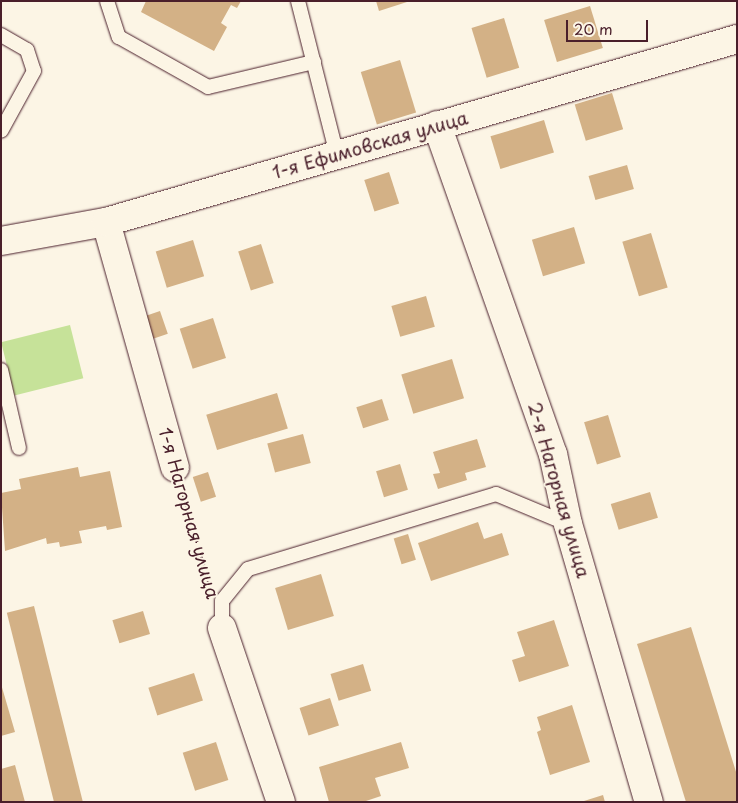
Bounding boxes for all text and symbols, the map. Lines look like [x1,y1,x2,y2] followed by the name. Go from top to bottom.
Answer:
[568,10,650,42] scale bar
[574,17,613,40] text: 20 m
[269,107,471,183] street label: 1-я Ефимовская улица
[524,400,594,580] street label: 2-я Нагорная улица
[154,425,224,601] street label: 1-я Нагорная улица

